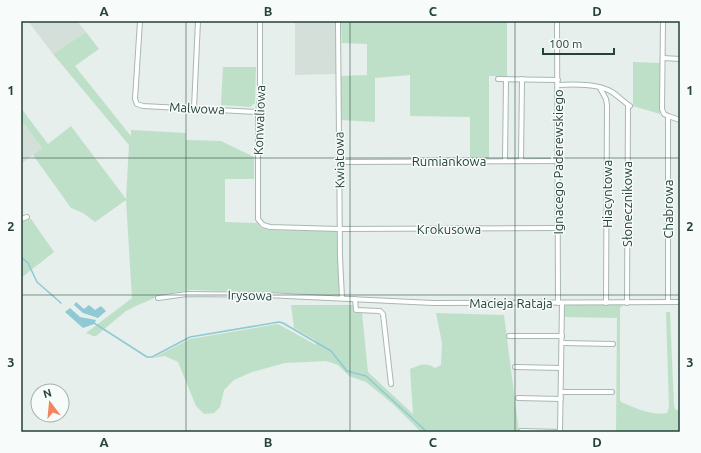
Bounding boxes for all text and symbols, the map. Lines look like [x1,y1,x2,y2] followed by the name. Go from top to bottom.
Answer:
[99,4,109,18] text: A
[264,4,273,18] text: B
[429,4,438,18] text: C
[592,4,602,18] text: D
[543,30,614,56] scale bar
[549,37,582,50] text: 100 m
[7,83,15,97] text: 1
[686,83,694,97] text: 1
[251,85,267,155] street label: Konwaliowa
[551,89,565,235] street label: Ignacego Paderewskiego
[169,100,225,116] street label: Malwowa
[332,131,346,189] street label: Kwiatowa
[412,154,486,168] street label: Rumiankowa
[600,160,614,228] street label: Hiacyntowa
[620,161,634,247] street label: Słonecznikowa
[661,180,675,238] street label: Chabrowa
[7,219,15,233] text: 2
[686,219,694,233] text: 2
[417,222,481,236] street label: Krokusowa
[227,288,273,302] street label: Irysowa
[469,296,553,310] street label: Macieja Rataja
[7,355,15,369] text: 3
[686,355,694,369] text: 3
[30,383,70,423] north arrow
[42,386,53,400] text: N
[99,435,109,449] text: A
[264,435,273,449] text: B
[429,435,438,449] text: C
[592,435,602,449] text: D

